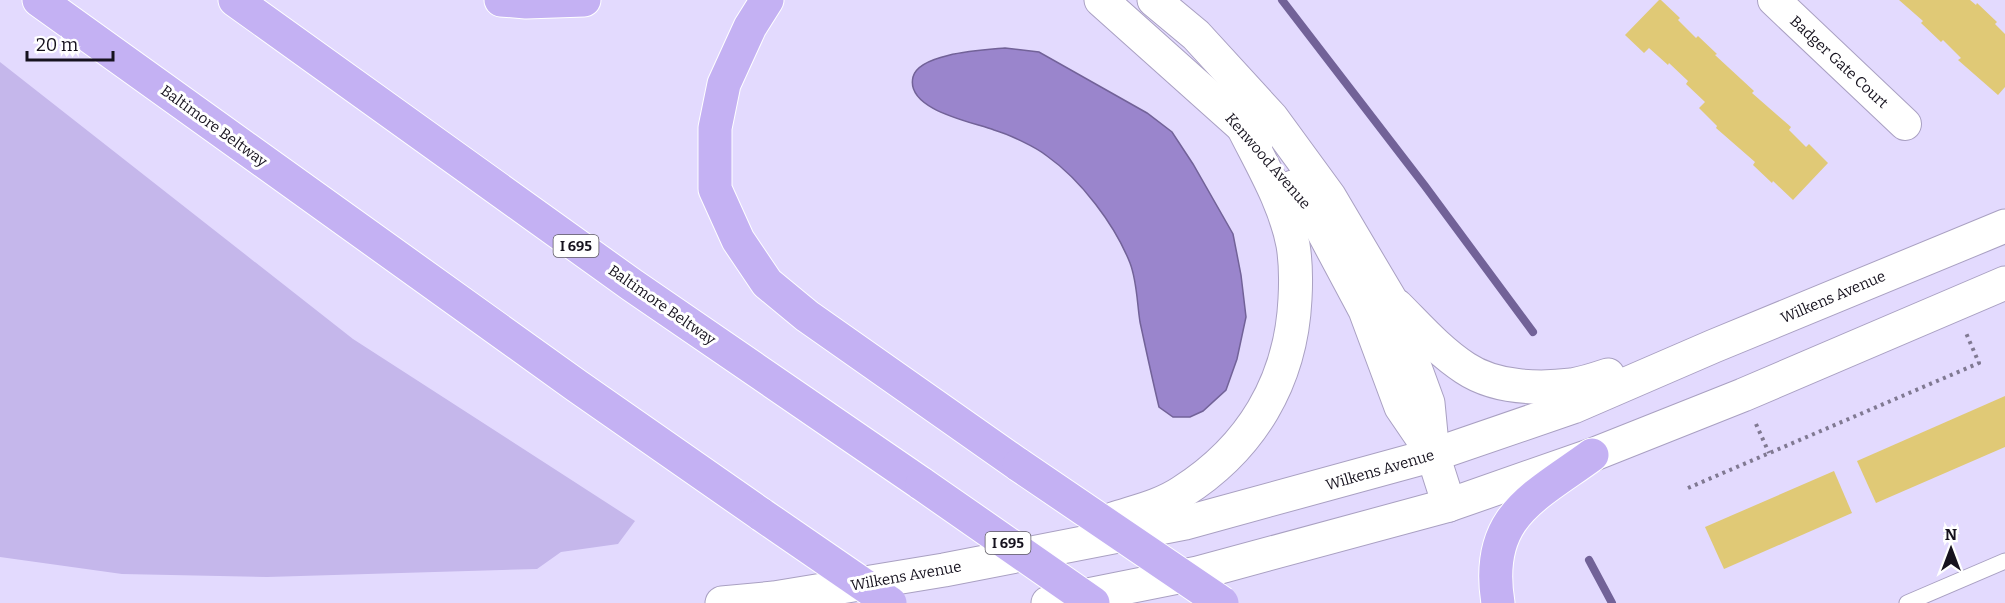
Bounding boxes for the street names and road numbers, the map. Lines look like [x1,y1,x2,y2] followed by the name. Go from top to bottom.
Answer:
[1786,12,1892,112] street label: Badger Gate Court
[157,81,271,171] street label: Baltimore Beltway
[1222,109,1314,213] street label: Kenwood Avenue
[554,235,598,257] road number: I 695
[605,261,719,349] street label: Baltimore Beltway
[1778,267,1888,327] street label: Wilkens Avenue
[1324,446,1436,494] street label: Wilkens Avenue
[986,532,1030,554] road number: I 695
[849,557,963,595] street label: Wilkens Avenue

